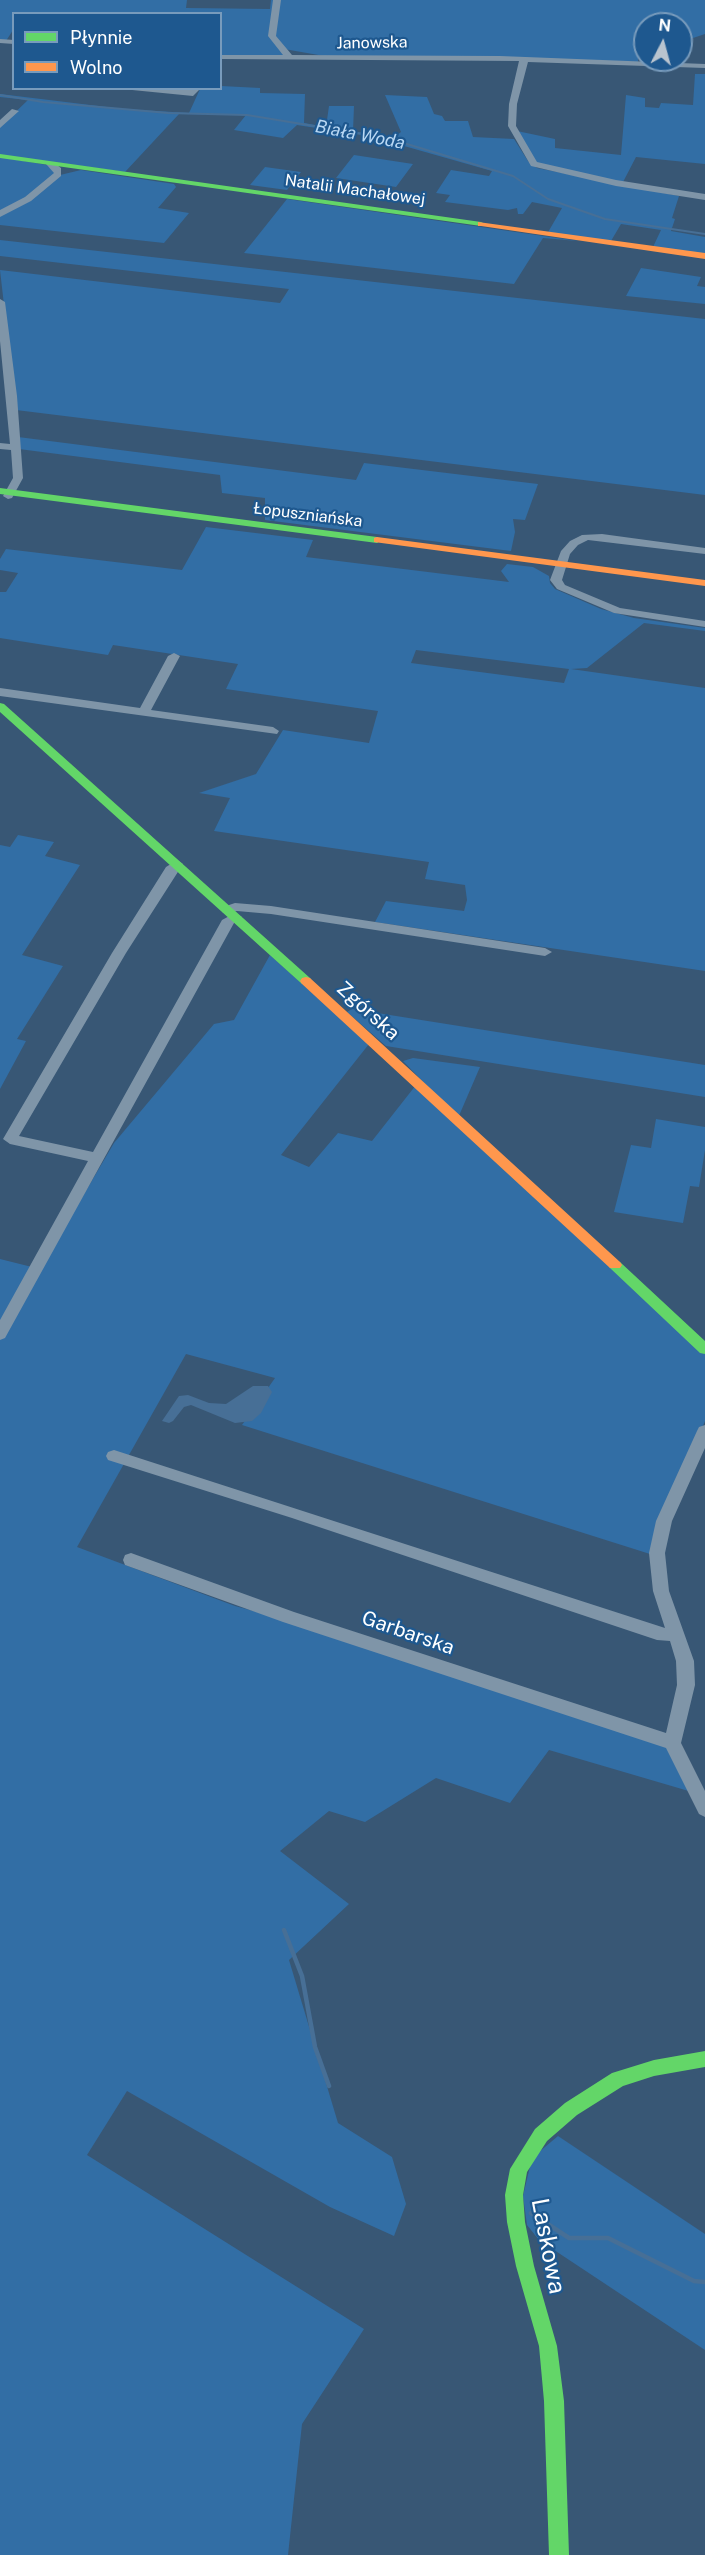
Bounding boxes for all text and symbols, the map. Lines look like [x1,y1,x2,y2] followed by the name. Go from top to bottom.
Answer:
[12,12,222,90] legend
[633,12,693,72] north arrow
[658,15,672,36] text: N
[70,27,133,48] text: Płynnie
[336,33,408,53] street label: Janowska
[70,57,122,78] text: Wolno
[313,116,407,154] water label: Biała Woda
[284,171,426,209] street label: Natalii Machałowej
[253,499,363,531] street label: Łopuszniańska
[332,977,404,1045] street label: Zgórska
[359,1606,457,1660] street label: Garbarska
[525,2196,571,2296] street label: Laskowa

